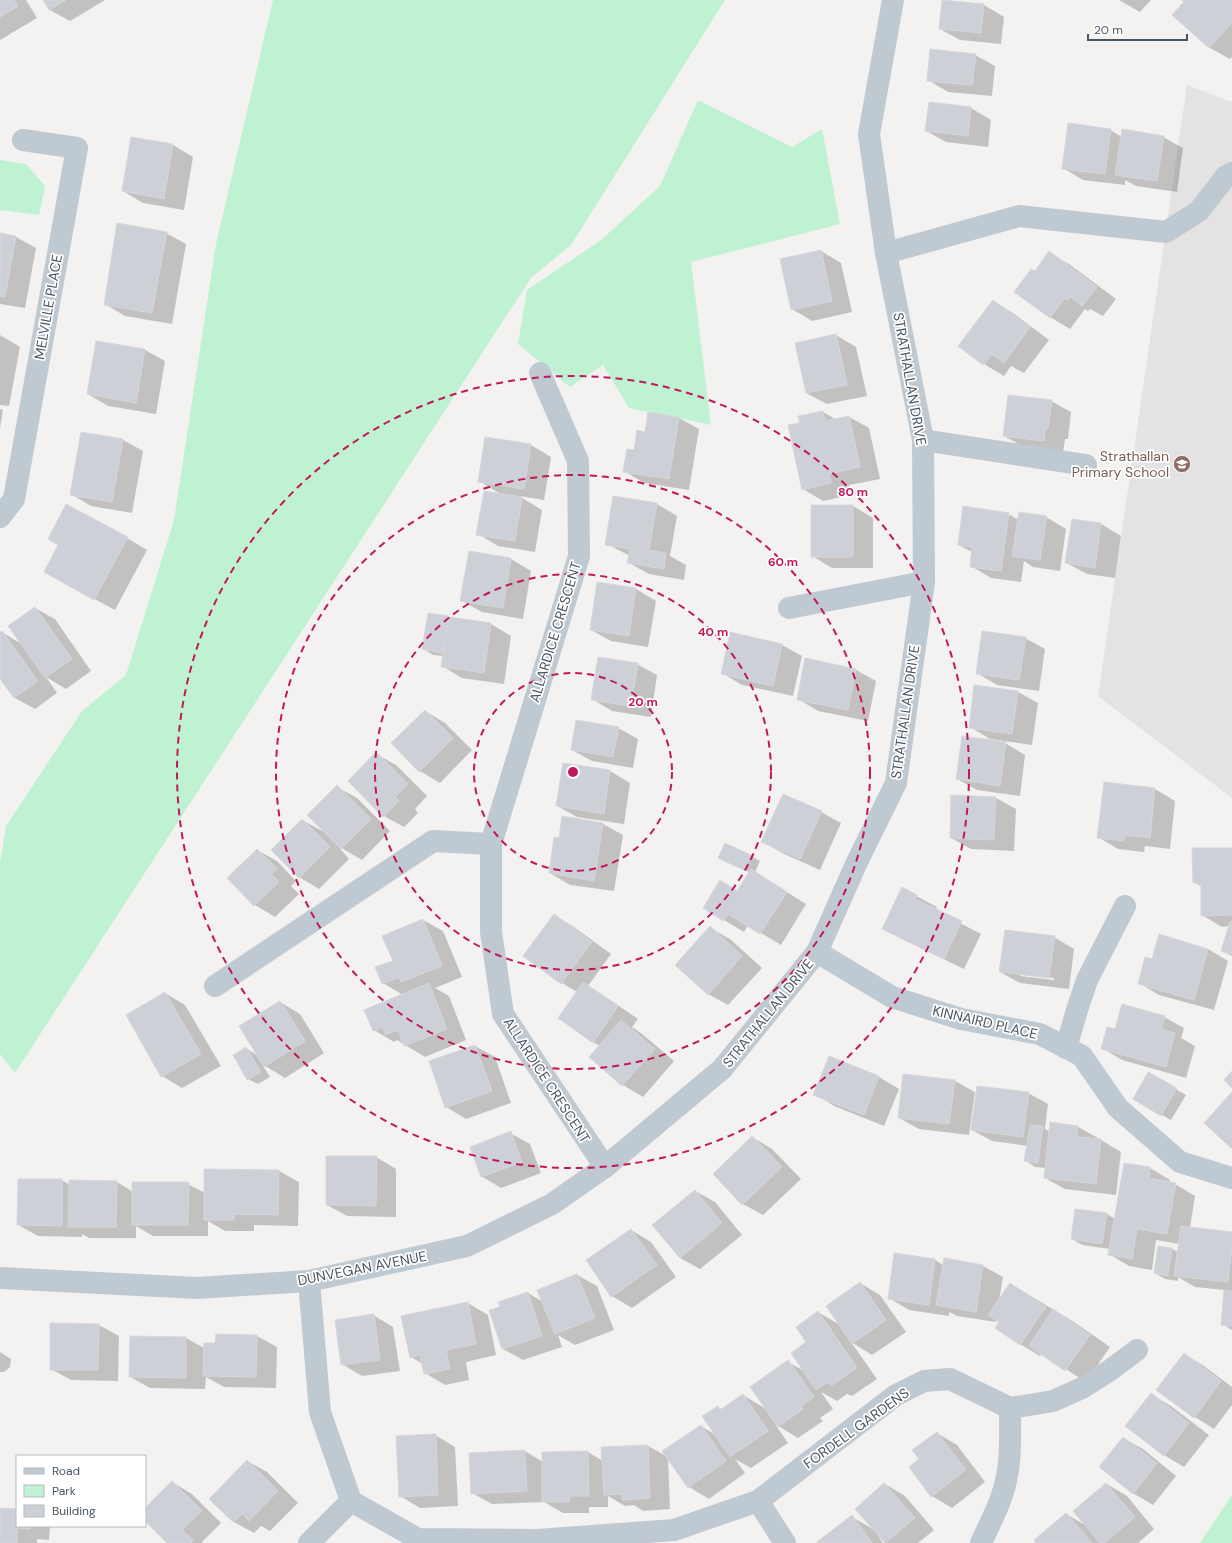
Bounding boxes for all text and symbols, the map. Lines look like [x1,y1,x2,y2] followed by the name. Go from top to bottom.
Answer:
[1088,16,1187,42] scale bar
[1094,22,1123,38] text: 20 m
[30,253,66,361] street label: MELVILLE PLACE
[889,311,931,447] street label: STRATHALLAN DRIVE
[1072,447,1169,481] place label: Strathallan Primary School
[1172,454,1192,474] school or university icon: Strathallan Primary School
[838,484,868,500] text: 80 m
[768,554,798,570] text: 60 m
[525,559,585,704] street label: ALLARDICE CRESCENT
[698,624,728,640] text: 40 m
[887,644,923,780] street label: STRATHALLAN DRIVE
[628,694,658,710] text: 20 m
[566,765,580,779] centre of rings
[719,955,817,1071] street label: STRATHALLAN DRIVE
[931,1001,1039,1043] street label: KINNAIRD PLACE
[500,1014,594,1146] street label: ALLARDICE CRESCENT
[296,1247,428,1289] street label: DUNVEGAN AVENUE
[800,1384,912,1472] street label: FORDELL GARDENS
[16,1455,146,1527] legend
[52,1463,80,1479] text: Road
[52,1483,76,1499] text: Park
[52,1503,96,1519] text: Building

